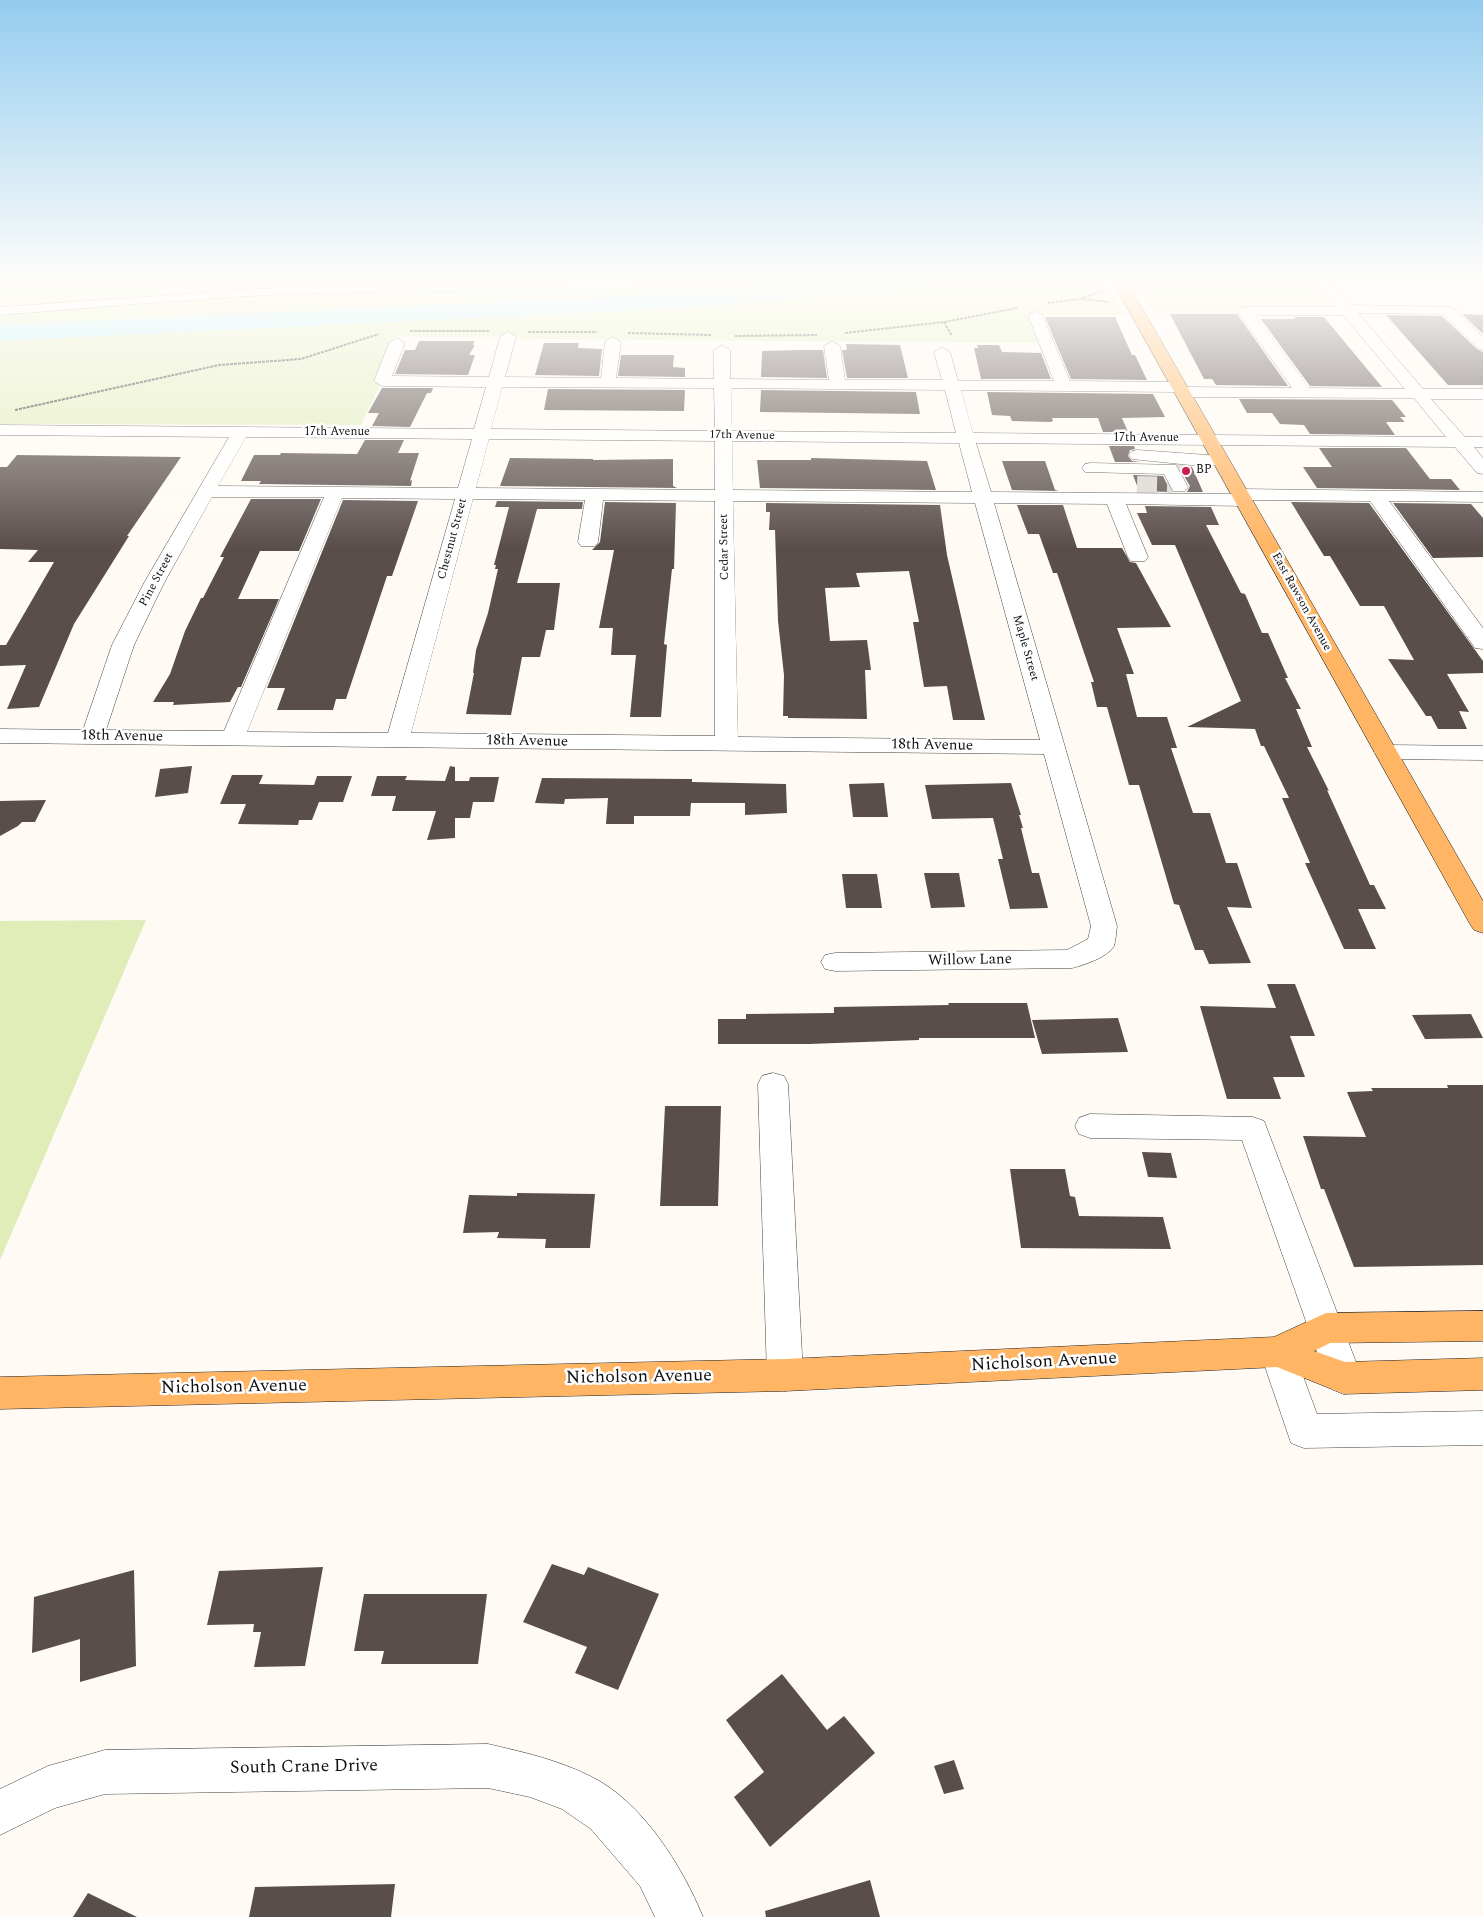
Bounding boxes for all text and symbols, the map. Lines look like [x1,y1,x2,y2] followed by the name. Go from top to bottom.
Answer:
[304,426,370,440] street label: 17th Avenue
[709,428,775,444] street label: 17th Avenue
[1113,432,1179,446] street label: 17th Avenue
[1196,464,1212,478] place label: BP
[1180,465,1192,477] marker: BP
[435,497,471,581] street label: Chestnut Street
[717,514,733,580] street label: Cedar Street
[1268,550,1334,654] street label: East Rawson Avenue
[137,551,177,609] street label: Pine Street
[1009,613,1041,683] street label: Maple Street
[81,727,163,747] street label: 18th Avenue
[486,732,568,752] street label: 18th Avenue
[891,736,973,756] street label: 18th Avenue
[928,951,1012,971] street label: Willow Lane
[971,1348,1117,1378] street label: Nicholson Avenue
[566,1366,712,1390] street label: Nicholson Avenue
[161,1376,307,1400] street label: Nicholson Avenue
[230,1756,378,1780] street label: South Crane Drive

